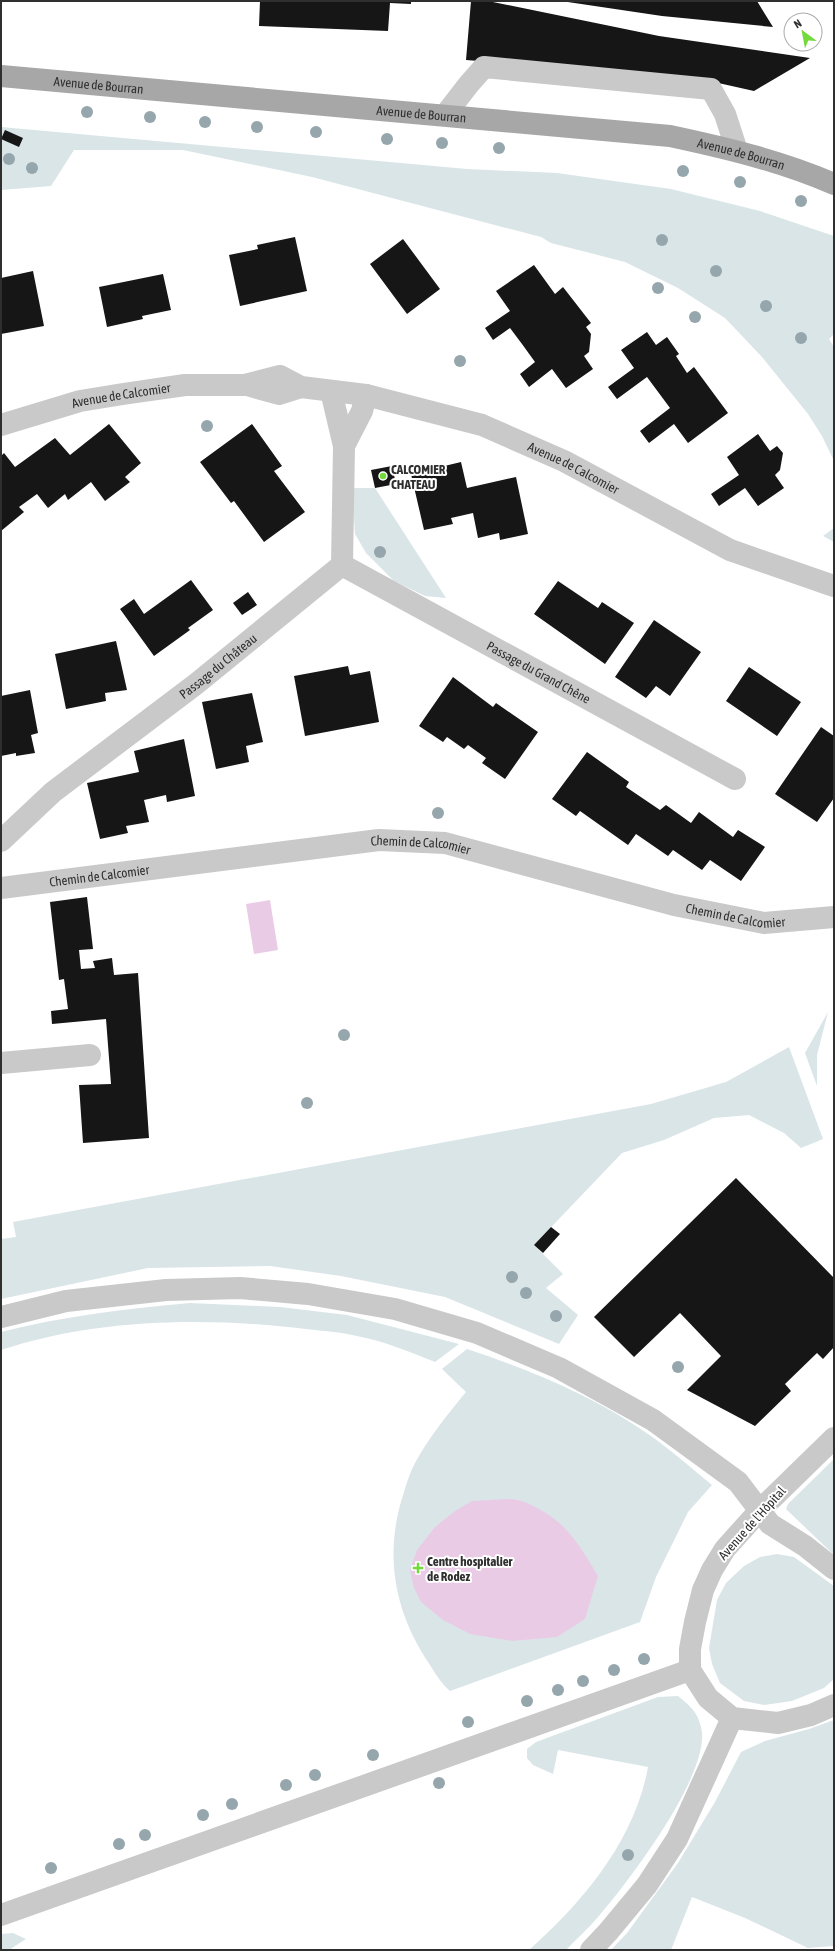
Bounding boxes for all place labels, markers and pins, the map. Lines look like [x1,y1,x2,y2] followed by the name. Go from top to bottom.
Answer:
[391,462,446,492] place label: CALCOMIER CHATEAU
[378,471,388,481] marker: CALCOMIER CHATEAU
[427,1554,514,1584] place label: Centre hospitalier de Rodez
[412,1562,424,1574] marker: Centre hospitalier de Rodez

